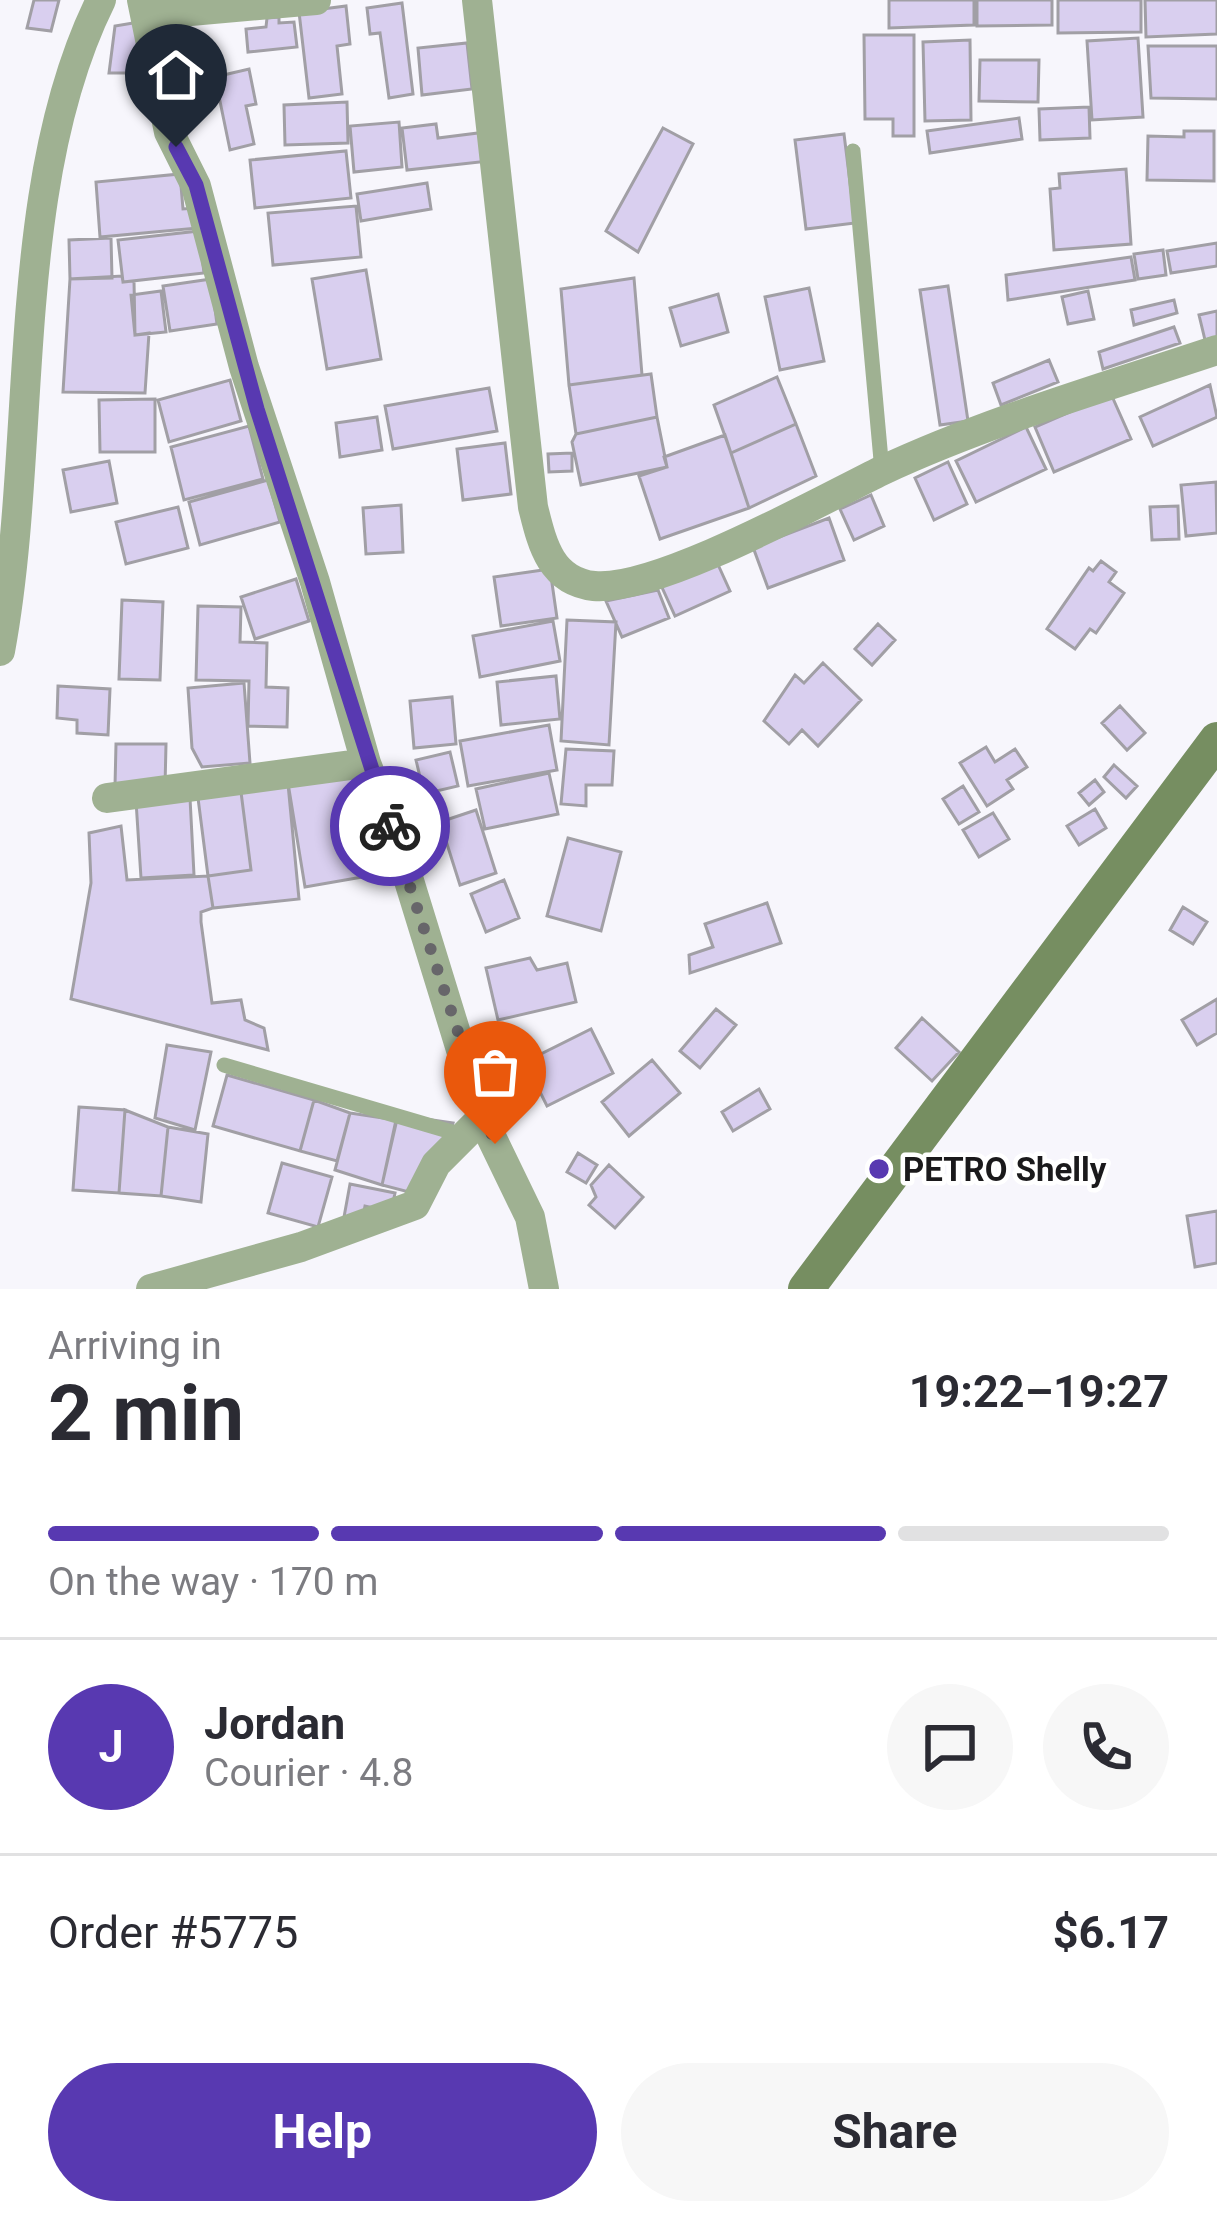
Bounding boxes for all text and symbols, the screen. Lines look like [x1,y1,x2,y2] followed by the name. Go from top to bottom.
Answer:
[125,24,227,147] pin
[143,42,209,108] icon: home
[330,766,450,886] courier
[357,793,423,859] icon: bike
[444,1021,546,1144] pin
[462,1039,528,1105] icon: bag
[903,1150,1107,1189] place label: PETRO Shelly
[866,1156,892,1182] marker: PETRO Shelly
[48,1323,222,1369] text: Arriving in
[909,1365,1169,1418] text: 19:22–19:27
[48,1368,244,1459] text: 2 min
[48,1559,379,1605] text: On the way · 170 m
[887,1684,1013,1810] button: chat
[1043,1684,1169,1810] button: phone
[204,1697,345,1750] text: Jordan
[98,1720,124,1773] text: J
[204,1750,413,1796] text: Courier · 4.8
[48,1906,298,1959] text: Order #5775
[1053,1906,1169,1959] text: $6.17
[48,2063,597,2201] button: Help
[621,2063,1169,2201] button: Share

